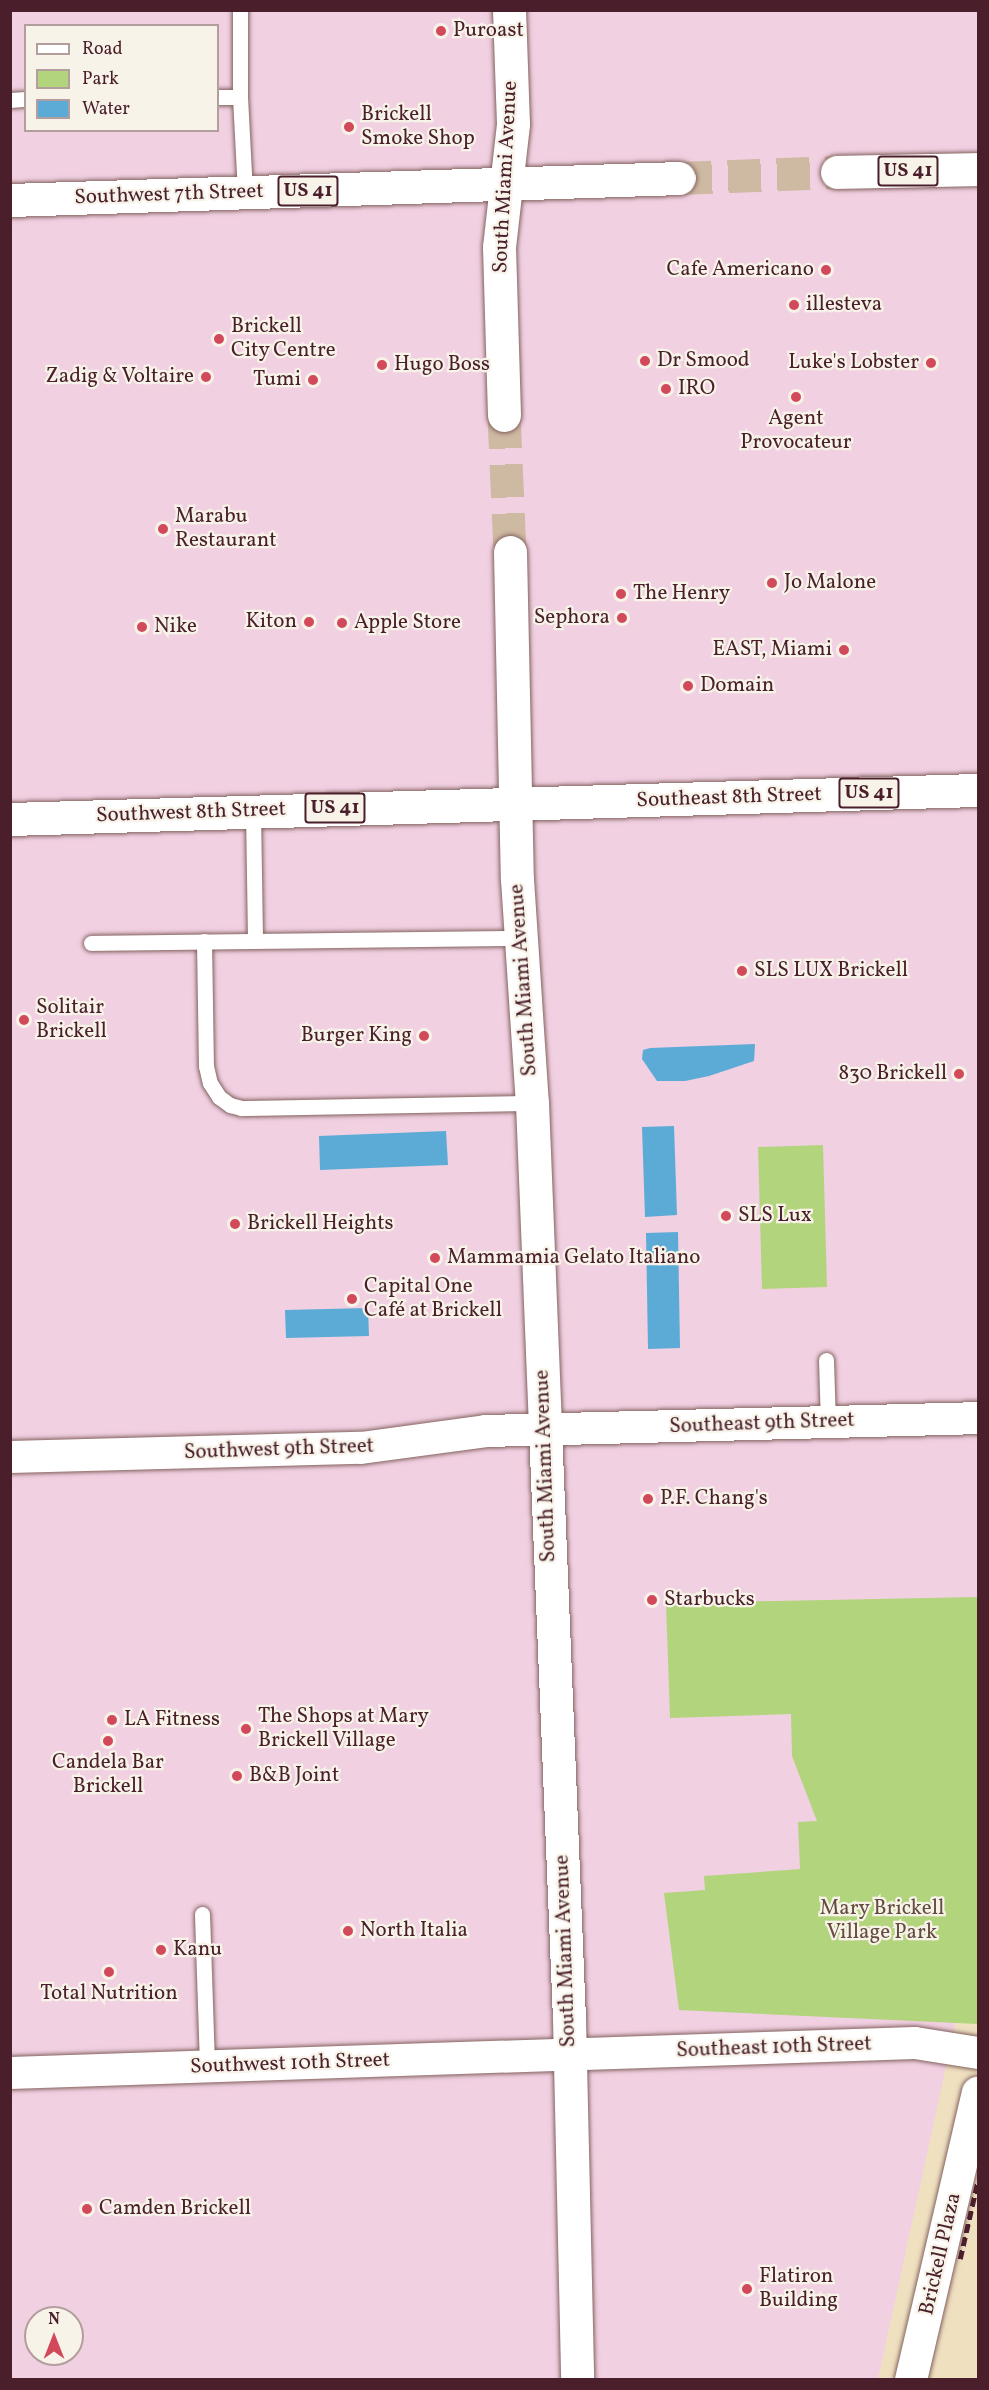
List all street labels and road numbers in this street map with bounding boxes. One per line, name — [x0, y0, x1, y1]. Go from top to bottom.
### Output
street label: South Miami Avenue — [488, 80, 524, 274]
road number: US 41 — [876, 154, 940, 188]
road number: US 41 — [276, 174, 340, 208]
street label: Southwest 7th Street — [74, 179, 264, 211]
road number: US 41 — [838, 776, 900, 810]
street label: Southeast 8th Street — [636, 782, 822, 814]
road number: US 41 — [304, 791, 366, 825]
street label: Southwest 8th Street — [96, 797, 286, 829]
street label: South Miami Avenue — [505, 883, 543, 1077]
street label: South Miami Avenue — [530, 1369, 562, 1563]
street label: Southeast 9th Street — [669, 1408, 855, 1440]
street label: Southwest 9th Street — [183, 1434, 375, 1466]
street label: South Miami Avenue — [550, 1854, 582, 2048]
street label: Southeast 10th Street — [676, 2032, 872, 2064]
street label: Southwest 10th Street — [190, 2048, 390, 2080]
street label: Brickell Plaza — [915, 2190, 967, 2318]

